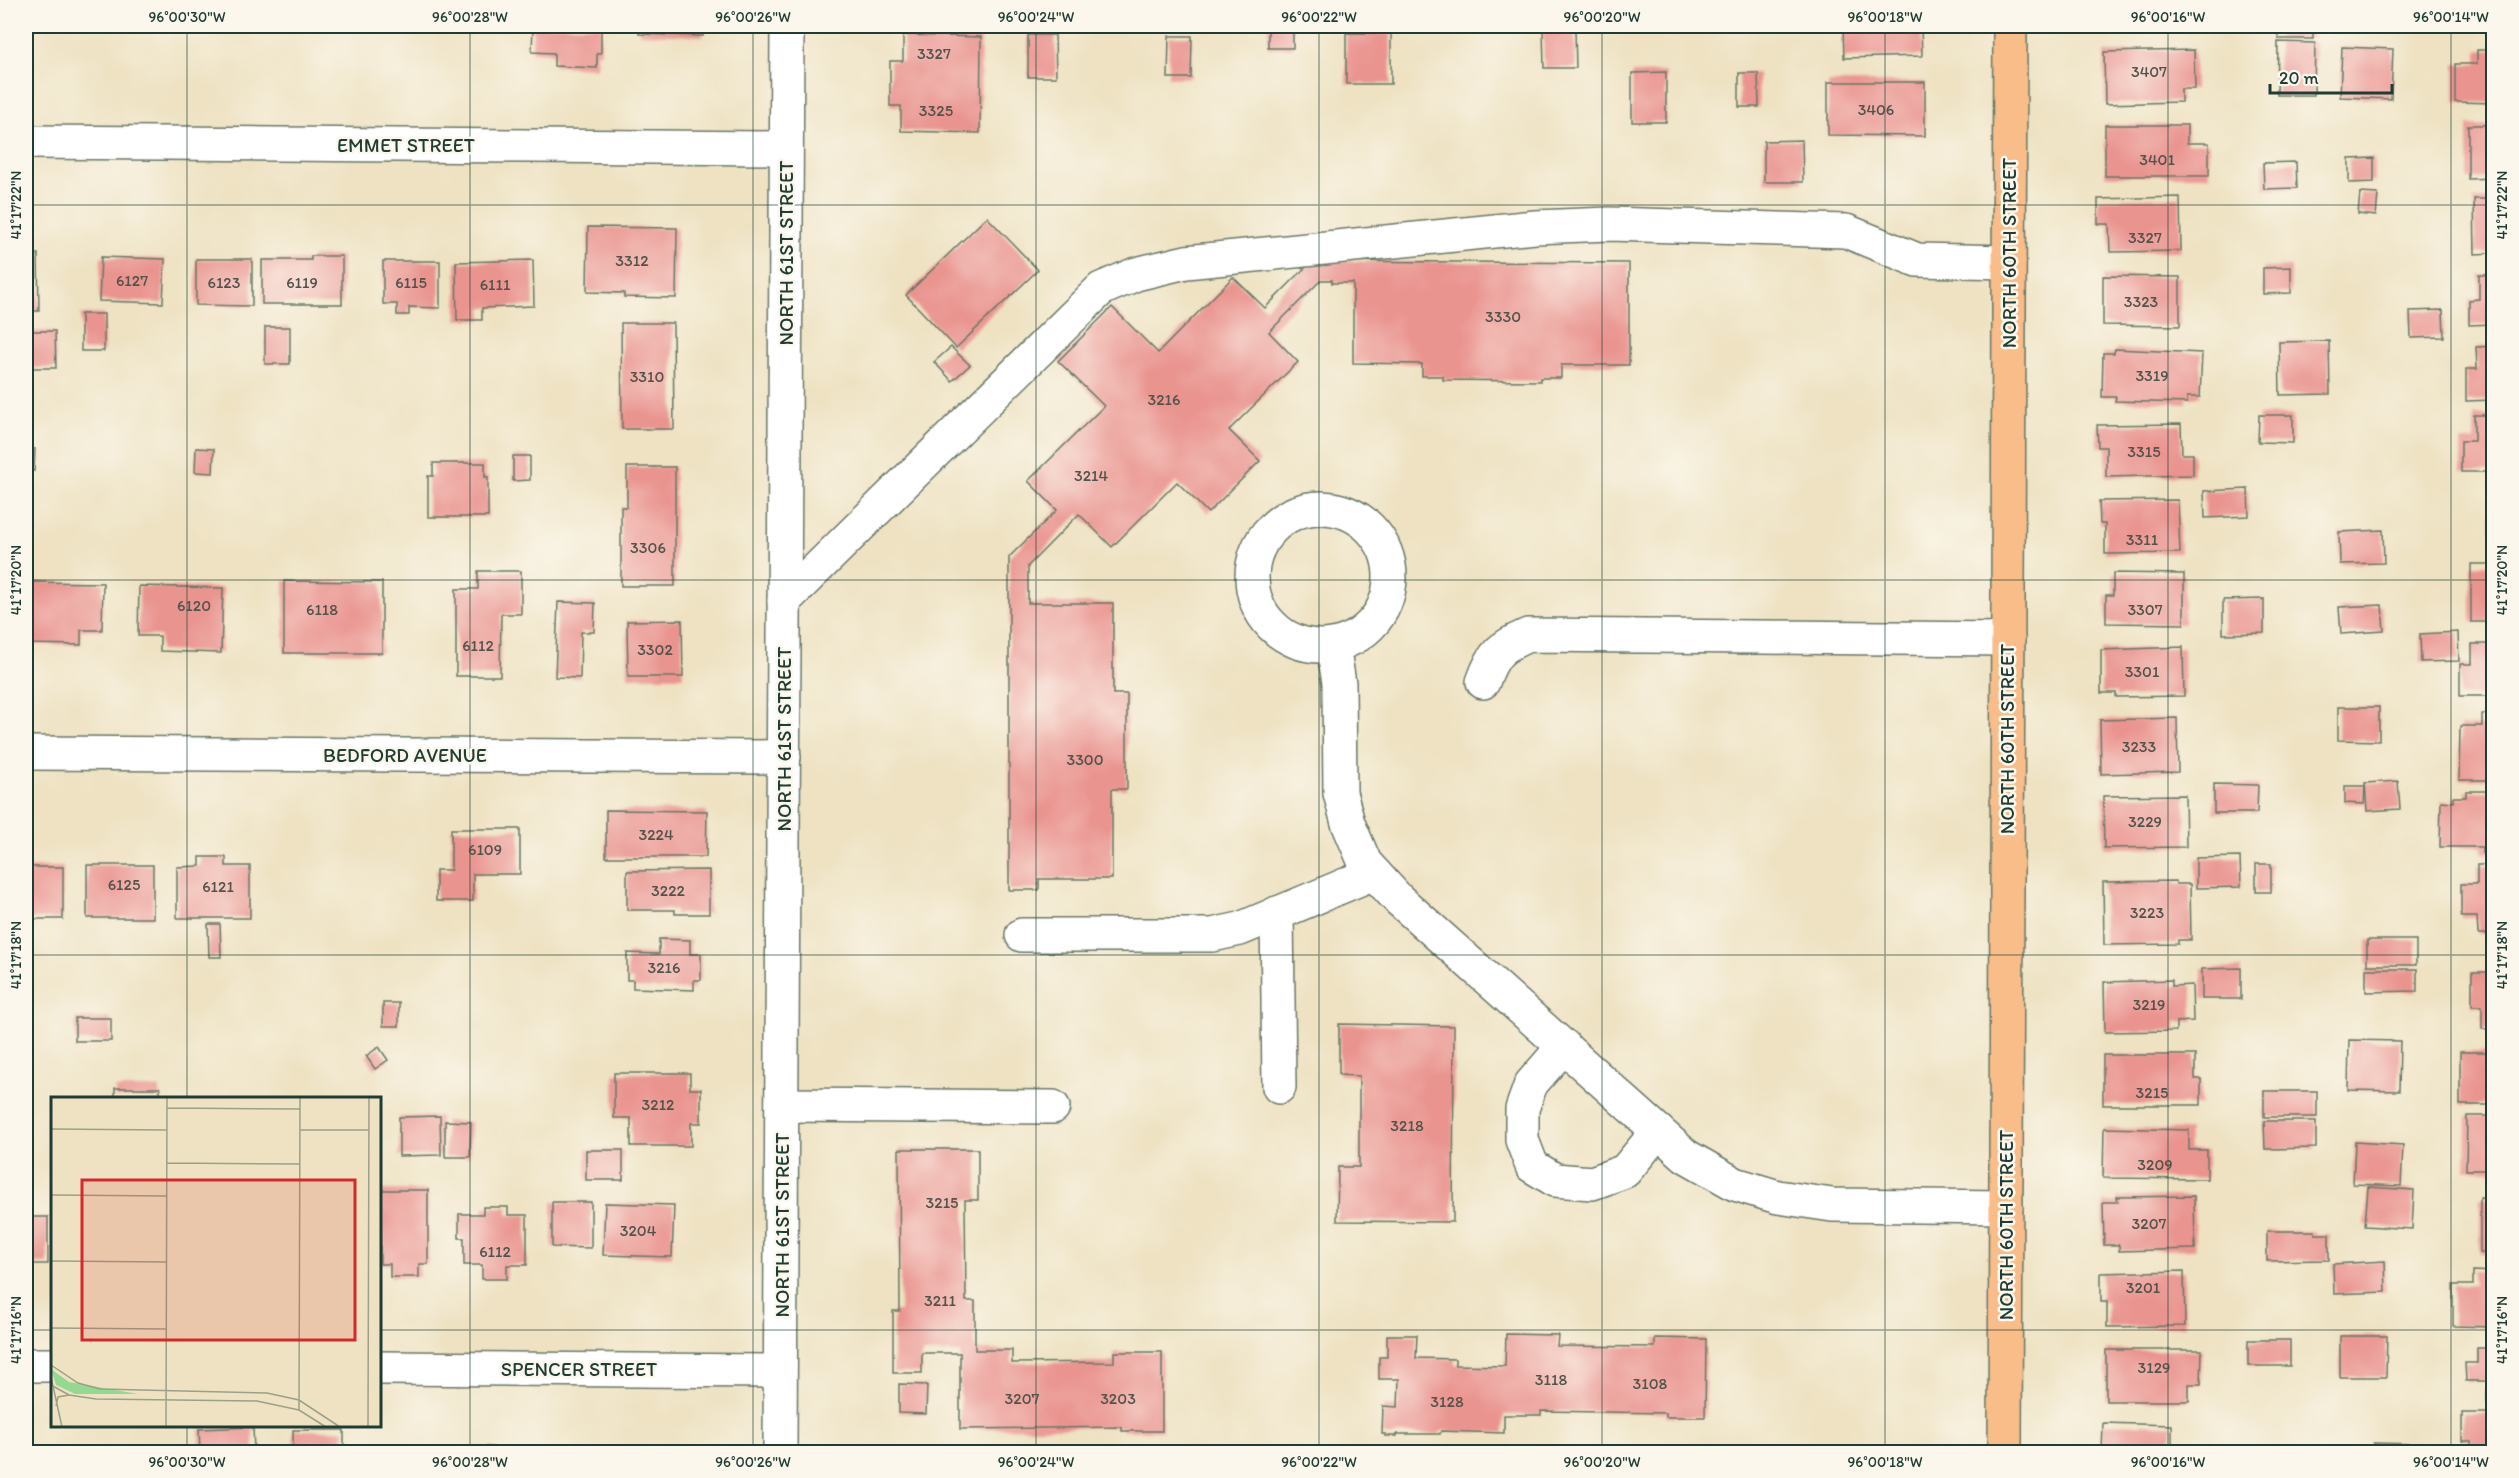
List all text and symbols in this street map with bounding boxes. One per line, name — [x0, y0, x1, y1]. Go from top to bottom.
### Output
text: 96°00'30"W — [148, 8, 226, 26]
text: 96°00'28"W — [432, 8, 508, 26]
text: 96°00'26"W — [715, 8, 791, 26]
text: 96°00'24"W — [998, 8, 1075, 26]
text: 96°00'22"W — [1281, 8, 1357, 26]
text: 96°00'20"W — [1564, 8, 1641, 26]
text: 96°00'18"W — [1848, 8, 1923, 26]
text: 96°00'16"W — [2131, 8, 2206, 26]
text: 96°00'14"W — [2413, 8, 2489, 26]
house number: 3327 — [917, 44, 951, 63]
scale bar — [2270, 57, 2392, 95]
house number: 3407 — [2131, 62, 2167, 81]
text: 20 m — [2279, 67, 2319, 89]
house number: 3406 — [1858, 100, 1894, 119]
house number: 3325 — [919, 101, 953, 120]
street label: EMMET STREET — [337, 133, 475, 157]
house number: 3401 — [2139, 150, 2175, 169]
street label: NORTH 60TH STREET — [1997, 158, 2021, 348]
street label: NORTH 61ST STREET — [774, 160, 798, 346]
text: 41°17'22"N — [7, 171, 25, 239]
text: 41°17'22"N — [2493, 171, 2511, 239]
house number: 3327 — [2128, 228, 2162, 247]
house number: 3312 — [615, 251, 649, 270]
house number: 6127 — [116, 271, 148, 290]
house number: 6123 — [207, 273, 241, 292]
house number: 6119 — [286, 273, 318, 292]
house number: 6115 — [395, 273, 427, 292]
house number: 6111 — [480, 275, 511, 294]
house number: 3323 — [2124, 292, 2159, 311]
house number: 3330 — [1485, 307, 1521, 326]
house number: 3319 — [2135, 366, 2169, 385]
house number: 3310 — [630, 367, 664, 386]
house number: 3216 — [1147, 390, 1181, 409]
house number: 3315 — [2127, 442, 2161, 461]
house number: 3214 — [1074, 466, 1108, 485]
house number: 3311 — [2126, 530, 2159, 549]
house number: 3306 — [630, 538, 666, 557]
text: 41°17'20"N — [7, 545, 25, 615]
text: 41°17'20"N — [2493, 545, 2511, 615]
house number: 6120 — [177, 596, 211, 615]
house number: 6118 — [306, 600, 338, 619]
house number: 3307 — [2127, 600, 2163, 619]
house number: 6112 — [462, 636, 494, 655]
house number: 3302 — [637, 640, 673, 659]
street label: NORTH 60TH STREET — [1995, 644, 2019, 834]
street label: NORTH 61ST STREET — [772, 646, 796, 832]
house number: 3301 — [2125, 662, 2160, 681]
house number: 3233 — [2122, 737, 2157, 756]
street label: BEDFORD AVENUE — [323, 743, 487, 767]
house number: 3300 — [1066, 750, 1104, 769]
house number: 3229 — [2128, 812, 2162, 831]
house number: 3224 — [638, 825, 674, 844]
house number: 6109 — [468, 840, 502, 859]
house number: 6125 — [108, 875, 140, 894]
house number: 6121 — [202, 877, 234, 896]
house number: 3222 — [651, 881, 686, 900]
house number: 3223 — [2130, 903, 2164, 922]
text: 41°17'18"N — [7, 921, 25, 989]
text: 41°17'18"N — [2493, 921, 2511, 989]
house number: 3216 — [647, 958, 681, 977]
house number: 3219 — [2133, 995, 2165, 1014]
house number: 3215 — [2136, 1083, 2168, 1102]
house number: 3212 — [642, 1095, 675, 1114]
inset map — [51, 1097, 381, 1427]
house number: 3218 — [1390, 1116, 1424, 1135]
street label: NORTH 60TH STREET — [1994, 1130, 2018, 1320]
street label: NORTH 61ST STREET — [770, 1132, 794, 1318]
house number: 3209 — [2137, 1155, 2173, 1174]
house number: 3215 — [926, 1193, 958, 1212]
house number: 3207 — [2132, 1214, 2167, 1233]
house number: 3204 — [620, 1221, 657, 1240]
house number: 6112 — [479, 1242, 511, 1261]
house number: 3201 — [2126, 1278, 2161, 1297]
house number: 3211 — [924, 1291, 957, 1310]
text: 41°17'16"N — [7, 1296, 25, 1364]
text: 41°17'16"N — [2493, 1296, 2511, 1364]
street label: SPENCER STREET — [501, 1357, 657, 1381]
house number: 3129 — [2138, 1358, 2170, 1377]
house number: 3118 — [1535, 1370, 1567, 1389]
house number: 3108 — [1633, 1374, 1668, 1393]
house number: 3207 — [1005, 1389, 1040, 1408]
house number: 3203 — [1100, 1389, 1136, 1408]
house number: 3128 — [1430, 1392, 1464, 1411]
text: 96°00'30"W — [148, 1453, 226, 1471]
text: 96°00'28"W — [432, 1453, 508, 1471]
text: 96°00'26"W — [715, 1453, 791, 1471]
text: 96°00'24"W — [998, 1453, 1075, 1471]
text: 96°00'22"W — [1281, 1453, 1357, 1471]
text: 96°00'20"W — [1564, 1453, 1641, 1471]
text: 96°00'18"W — [1848, 1453, 1923, 1471]
text: 96°00'16"W — [2131, 1453, 2206, 1471]
text: 96°00'14"W — [2413, 1453, 2489, 1471]

